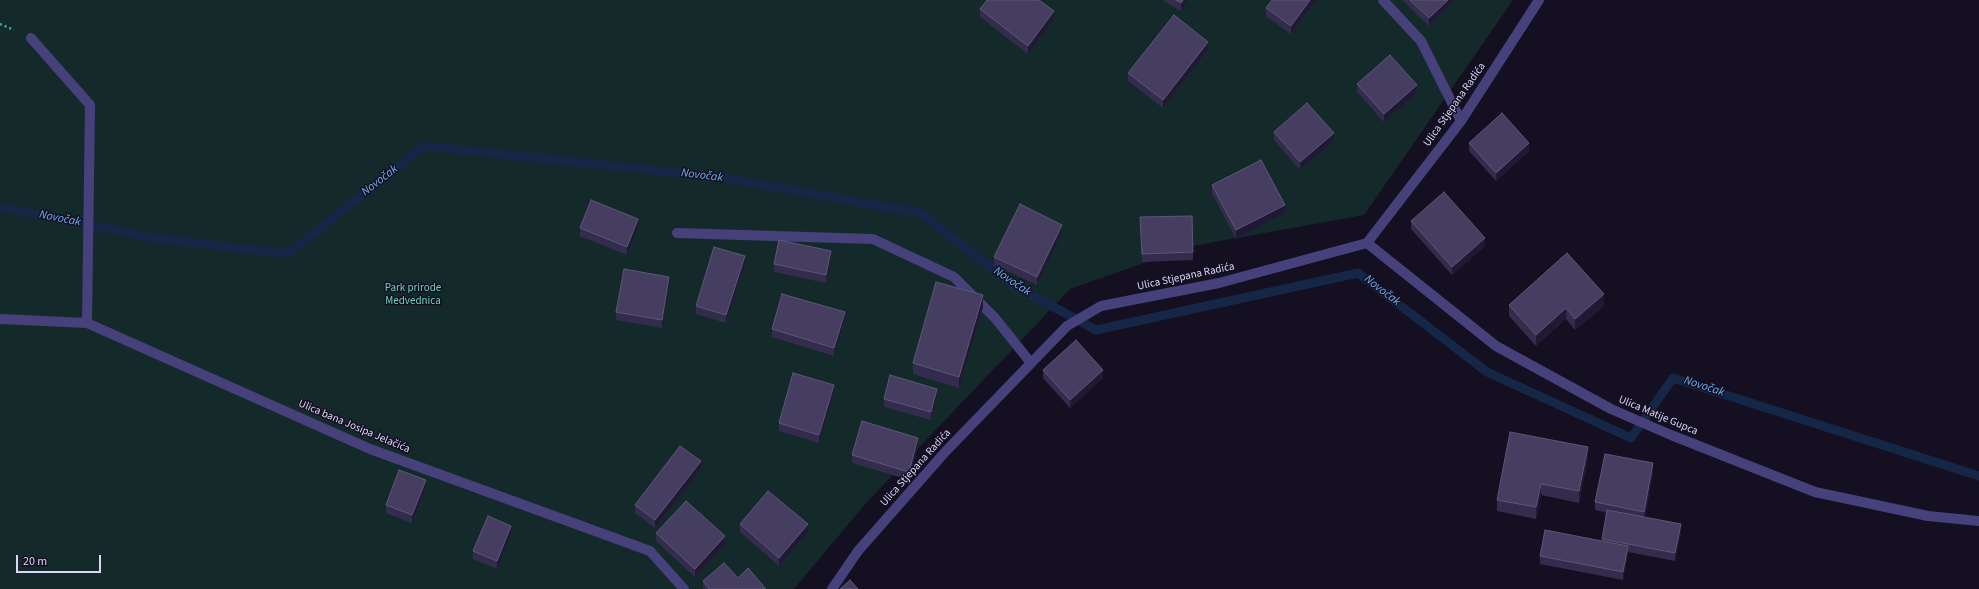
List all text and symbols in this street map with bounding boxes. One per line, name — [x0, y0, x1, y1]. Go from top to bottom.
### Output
street label: Ulica Stjepana Radića — [1421, 61, 1489, 149]
water label: Novočak — [359, 162, 401, 200]
water label: Novočak — [680, 166, 724, 186]
water label: Novočak — [38, 208, 82, 230]
street label: Ulica Stjepana Radića — [1136, 260, 1236, 294]
water label: Novočak — [990, 264, 1034, 300]
water label: Novočak — [1361, 272, 1403, 310]
park label: Park prirode Medvednica — [385, 282, 441, 308]
water label: Novočak — [1682, 374, 1726, 400]
street label: Ulica Matije Gupca — [1616, 393, 1700, 439]
street label: Ulica bana Josipa Jelačića — [296, 397, 412, 457]
street label: Ulica Stjepana Radića — [878, 427, 954, 509]
scale bar — [18, 547, 103, 573]
text: 20 m — [23, 553, 47, 570]

